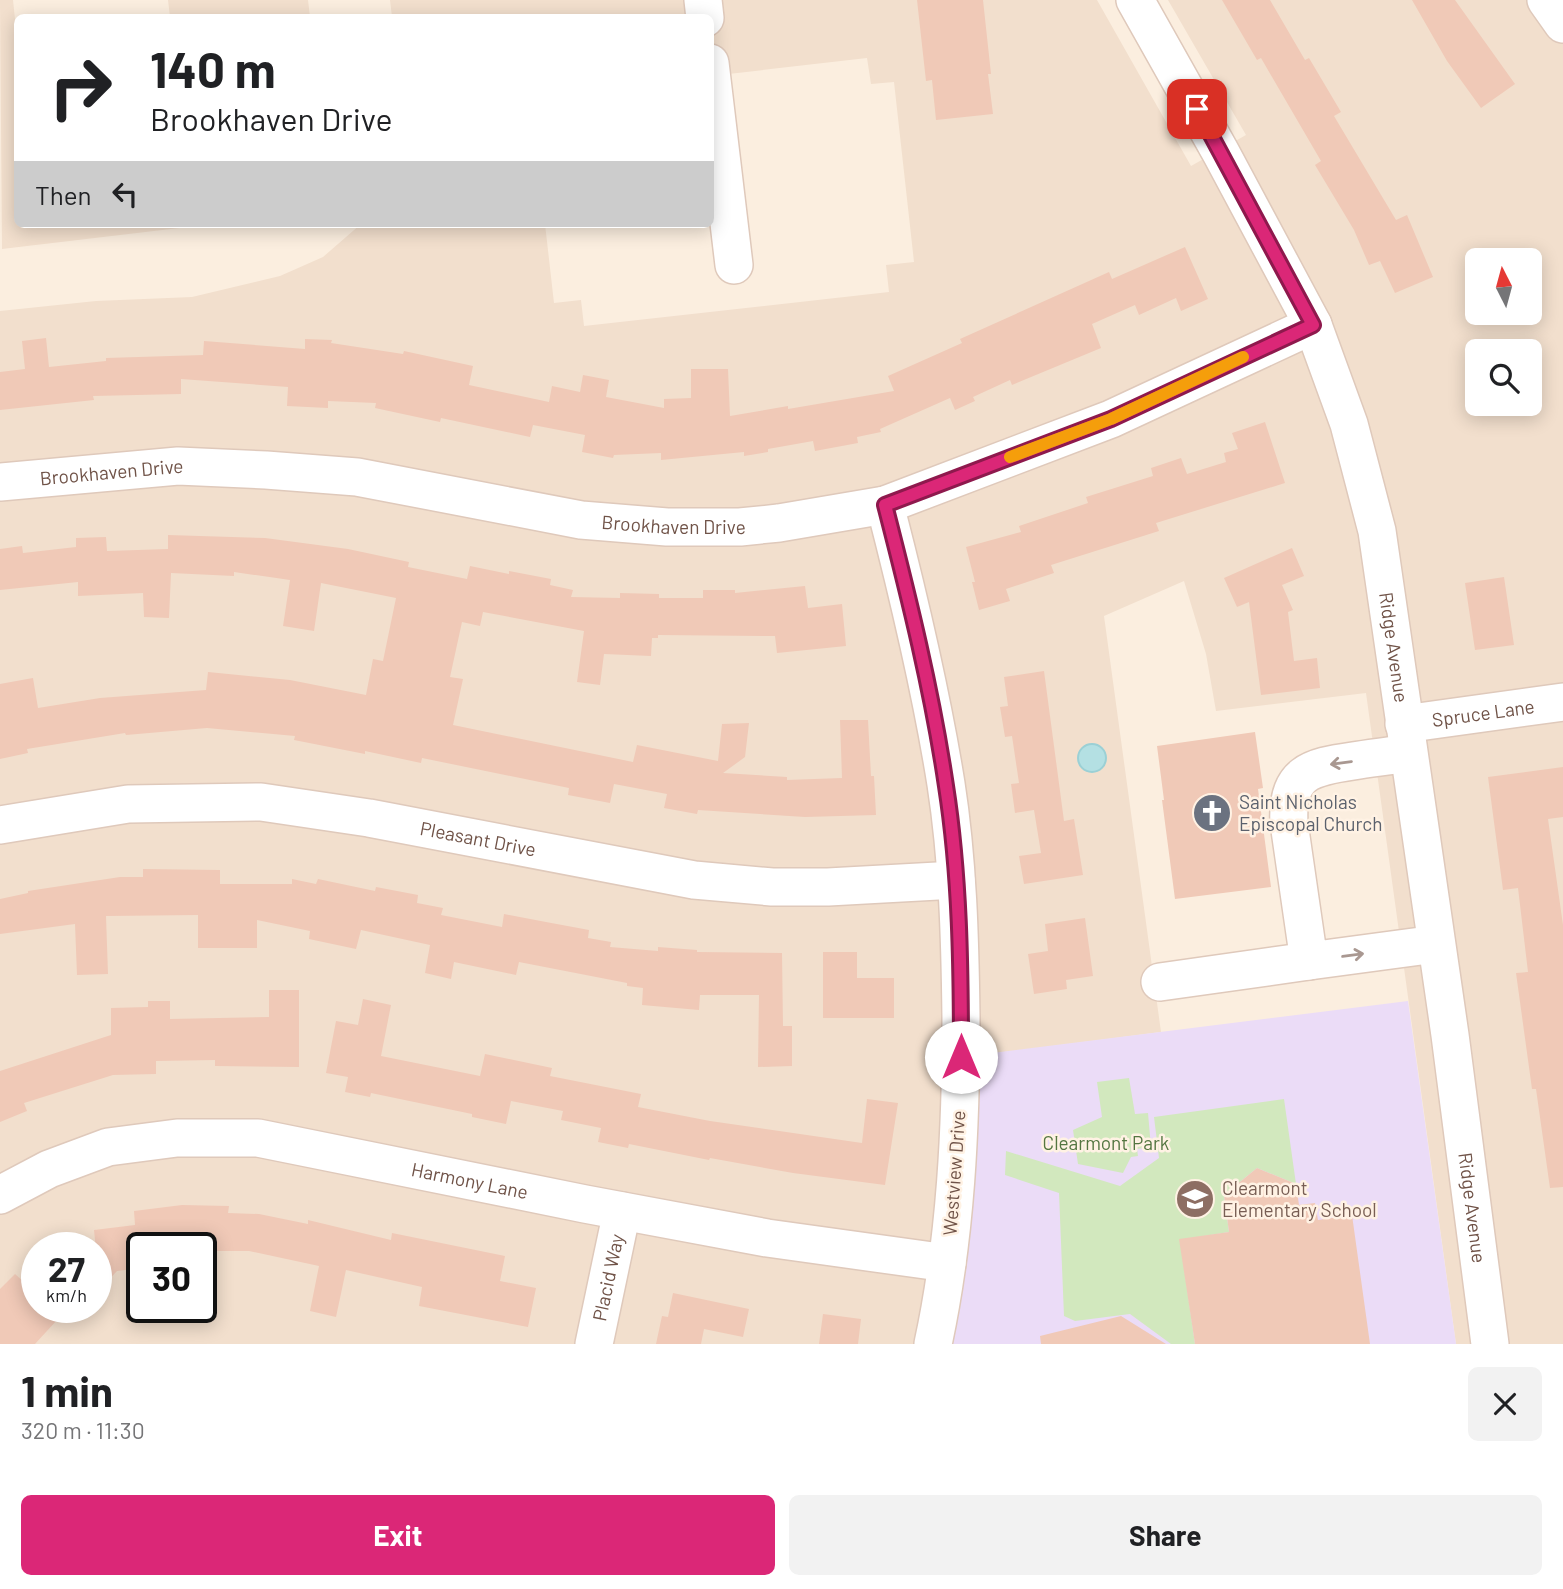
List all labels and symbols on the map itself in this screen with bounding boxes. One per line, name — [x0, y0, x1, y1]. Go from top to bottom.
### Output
pin — [1167, 79, 1227, 139]
north arrow — [1465, 248, 1542, 326]
street label: Brookhaven Drive — [39, 454, 184, 489]
street label: Brookhaven Drive — [601, 510, 747, 538]
street label: Ridge Avenue — [1375, 590, 1414, 704]
street label: Spruce Lane — [1430, 694, 1536, 731]
one-way arrow — [1330, 757, 1353, 770]
place label: Saint Nicholas Episcopal Church — [1239, 790, 1382, 835]
church icon: Saint Nicholas Episcopal Church — [1191, 792, 1233, 834]
street label: Pleasant Drive — [418, 816, 538, 861]
one-way arrow — [1341, 949, 1364, 962]
position arrow — [924, 1020, 998, 1094]
street label: Westview Drive — [938, 1110, 969, 1236]
park label: Clearmont Park — [1043, 1131, 1169, 1154]
street label: Ridge Avenue — [1454, 1151, 1491, 1264]
street label: Harmony Lane — [409, 1157, 530, 1203]
place label: Clearmont Elementary School — [1222, 1176, 1377, 1221]
school or university icon: Clearmont Elementary School — [1174, 1178, 1216, 1220]
street label: Placid Way — [587, 1231, 628, 1323]
speed limit sign: 30 — [126, 1232, 217, 1323]

